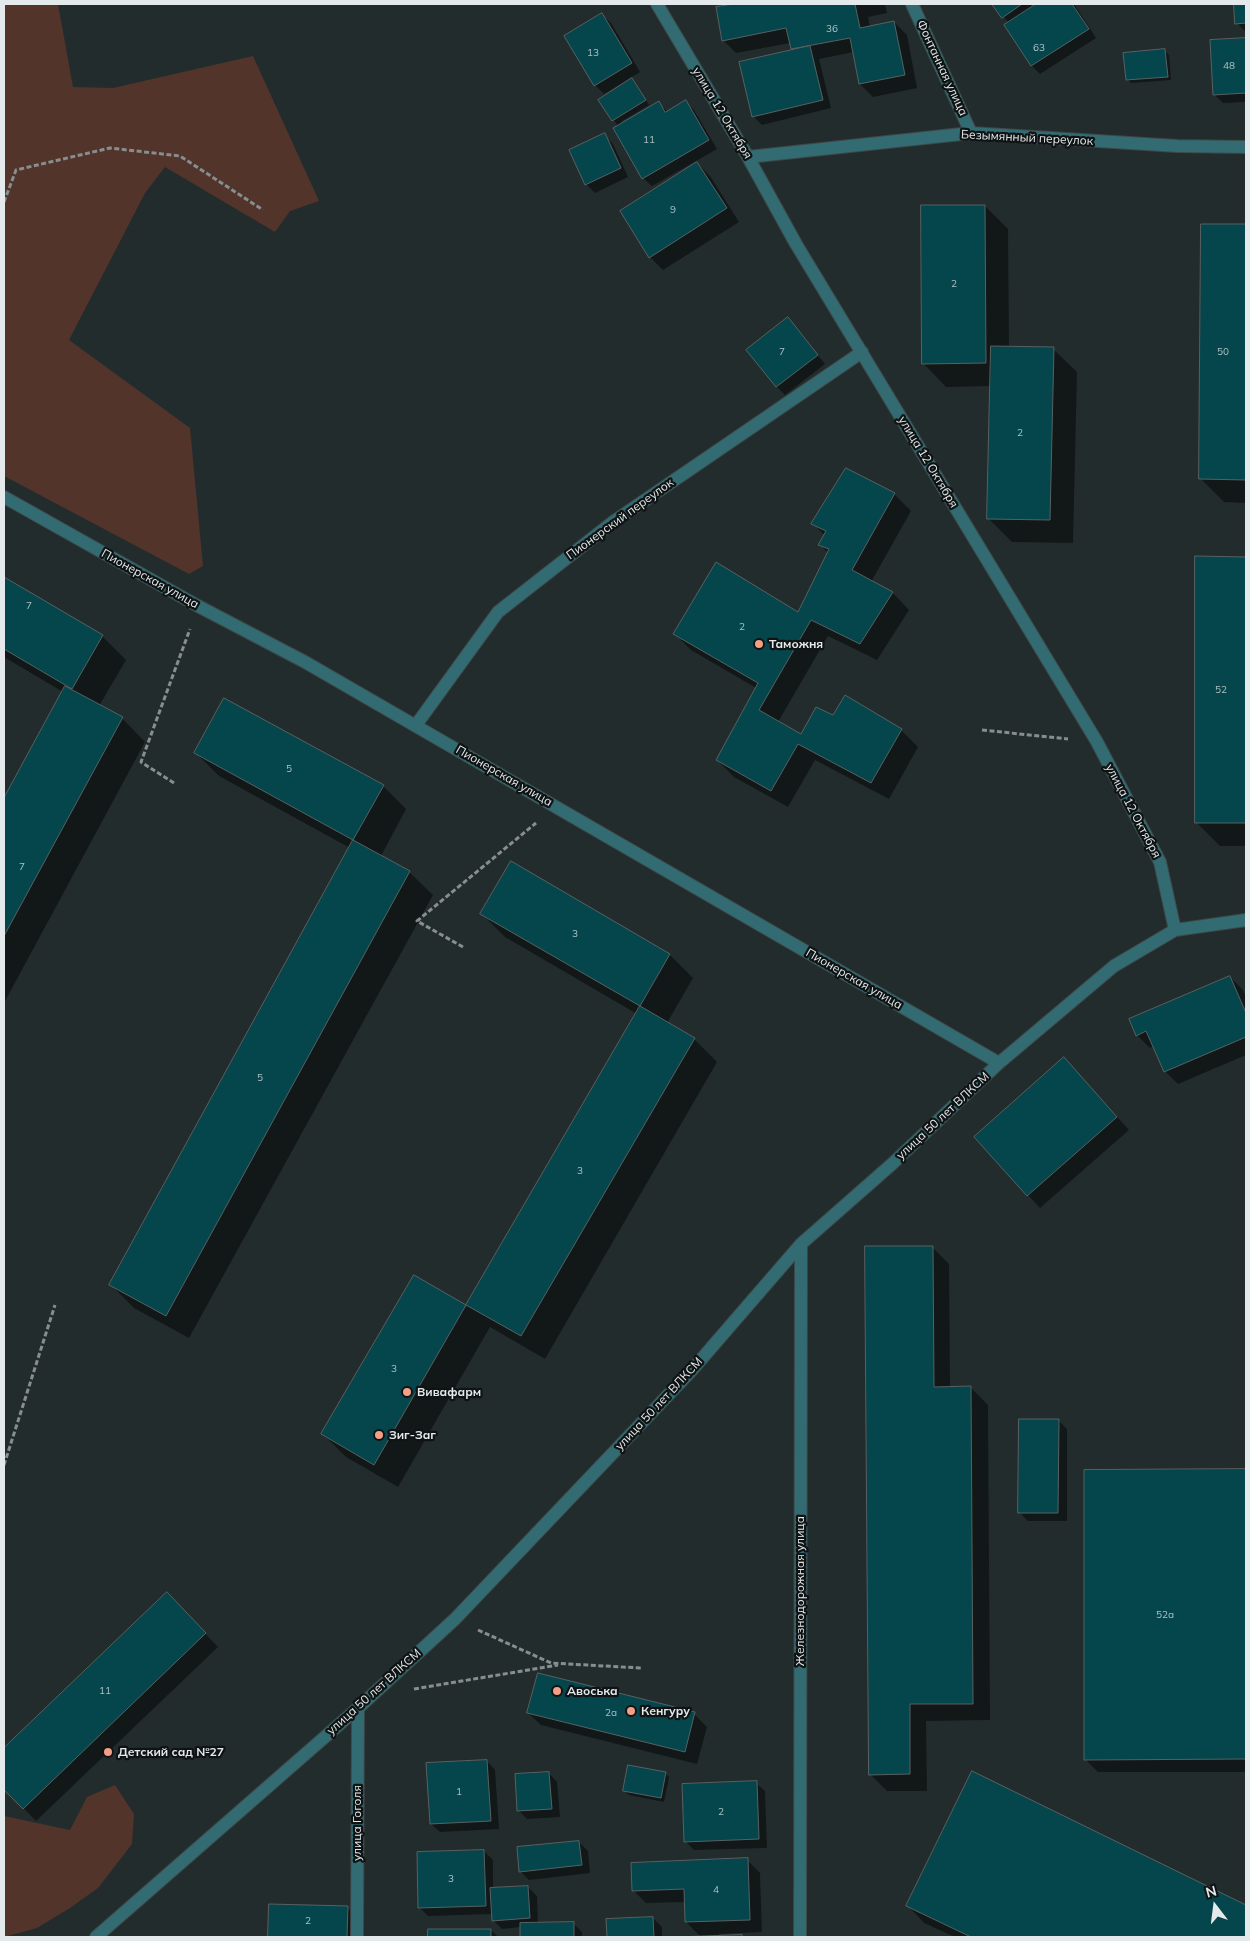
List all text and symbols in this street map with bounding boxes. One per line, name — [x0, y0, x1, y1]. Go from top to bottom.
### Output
street label: Фонтанная улица — [914, 18, 970, 118]
house number: 36 — [826, 23, 838, 35]
house number: 63 — [1033, 42, 1045, 54]
house number: 13 — [587, 47, 599, 59]
house number: 48 — [1223, 60, 1235, 72]
street label: улица 12 Октября — [689, 65, 755, 161]
street label: Безымянный переулок — [961, 127, 1093, 149]
house number: 11 — [643, 134, 655, 146]
house number: 9 — [670, 204, 676, 216]
house number: 2 — [951, 278, 957, 290]
house number: 7 — [779, 346, 785, 358]
house number: 50 — [1217, 346, 1229, 358]
street label: улица 12 Октября — [895, 414, 961, 510]
house number: 2 — [1017, 427, 1023, 439]
street label: Пионерский переулок — [564, 475, 676, 563]
street label: Пионерская улица — [99, 546, 201, 612]
house number: 7 — [26, 600, 32, 612]
house number: 2 — [739, 621, 745, 633]
place label: Таможня — [769, 637, 823, 651]
marker: Таможня — [753, 638, 765, 650]
house number: 52 — [1215, 684, 1227, 696]
street label: Пионерская улица — [453, 743, 555, 809]
street label: улица 12 Октября — [1102, 762, 1164, 860]
house number: 5 — [286, 763, 292, 775]
house number: 7 — [19, 861, 25, 873]
house number: 3 — [572, 928, 578, 940]
street label: Пионерская улица — [803, 946, 905, 1012]
street label: улица 50 лет ВЛКСМ — [894, 1069, 992, 1163]
house number: 5 — [257, 1072, 263, 1084]
house number: 3 — [577, 1165, 583, 1177]
street label: улица 50 лет ВЛКСМ — [612, 1355, 706, 1453]
house number: 3 — [391, 1363, 397, 1375]
place label: Вивафарм — [417, 1385, 481, 1399]
marker: Вивафарм — [401, 1386, 413, 1398]
place label: Зиг-Заг — [389, 1428, 436, 1442]
marker: Зиг-Заг — [373, 1429, 385, 1441]
street label: Железнодорожная улица — [793, 1516, 807, 1666]
house number: 52а — [1156, 1609, 1174, 1621]
street label: улица 50 лет ВЛКСМ — [324, 1646, 424, 1738]
place label: Авоська — [567, 1684, 618, 1698]
house number: 11 — [99, 1685, 111, 1697]
marker: Авоська — [551, 1685, 563, 1697]
place label: Кенгуру — [641, 1704, 690, 1718]
marker: Кенгуру — [625, 1705, 637, 1717]
house number: 2а — [605, 1707, 617, 1719]
place label: Детский сад №27 — [118, 1745, 224, 1759]
marker: Детский сад №27 — [102, 1746, 114, 1758]
street label: улица Гоголя — [350, 1785, 364, 1861]
house number: 1 — [456, 1786, 462, 1798]
house number: 2 — [718, 1806, 724, 1818]
house number: 3 — [448, 1873, 454, 1885]
north arrow — [1190, 1881, 1240, 1931]
text: N — [1204, 1881, 1219, 1902]
house number: 4 — [713, 1884, 719, 1896]
house number: 2 — [305, 1915, 311, 1927]

